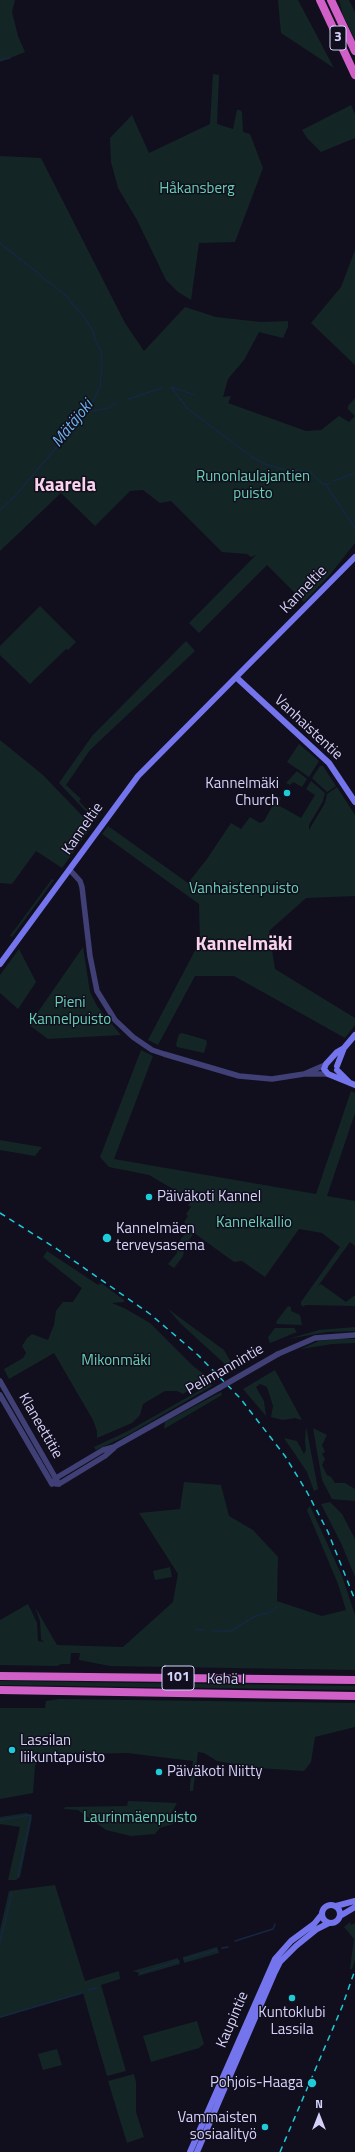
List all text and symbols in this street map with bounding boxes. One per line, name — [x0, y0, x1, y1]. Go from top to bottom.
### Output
road number: 3 — [330, 26, 346, 50]
park label: Håkansberg — [159, 180, 235, 198]
water label: Mätäjoki — [48, 397, 98, 451]
park label: Runonlaulajantien puisto — [196, 468, 310, 503]
district label: Kaarela — [34, 475, 96, 497]
street label: Kanneltie — [277, 562, 331, 618]
street label: Vanhaistentie — [270, 692, 346, 764]
place label: Kannelmäki Church — [205, 775, 279, 810]
marker: Kannelmäki Church — [282, 788, 292, 798]
street label: Kanneltie — [59, 800, 107, 858]
park label: Vanhaistenpuisto — [189, 880, 299, 898]
district label: Kannelmäki — [195, 934, 293, 956]
park label: Pieni Kannelpuisto — [29, 994, 111, 1029]
place label: Päiväkoti Kannel — [157, 1188, 261, 1206]
marker: Päiväkoti Kannel — [144, 1192, 154, 1202]
park label: Kannelkallio — [216, 1214, 292, 1232]
place label: Kannelmäen terveysasema — [116, 1220, 205, 1255]
marker: Kannelmäen terveysasema — [101, 1232, 113, 1244]
street label: Pelimannintie — [183, 1341, 267, 1399]
park label: Mikonmäki — [81, 1352, 151, 1370]
street label: Klaneettitie — [14, 1390, 66, 1462]
road number: 101 — [162, 1666, 194, 1690]
street label: Kehä I — [207, 1671, 245, 1689]
place label: Lassilan liikuntapuisto — [20, 1732, 105, 1767]
marker: Lassilan liikuntapuisto — [7, 1745, 17, 1755]
place label: Päiväkoti Niitty — [167, 1763, 262, 1781]
marker: Päiväkoti Niitty — [154, 1767, 164, 1777]
park label: Laurinmäenpuisto — [83, 1809, 197, 1827]
street label: Kaupintie — [213, 1989, 253, 2051]
marker: Kuntoklubi Lassila — [287, 1993, 297, 2003]
place label: Kuntoklubi Lassila — [258, 2004, 326, 2039]
place label: Pohjois-Haaga — [210, 2074, 303, 2092]
marker: Pohjois-Haaga — [306, 2077, 318, 2089]
north arrow — [299, 2096, 339, 2136]
text: N — [315, 2096, 323, 2112]
place label: Vammaisten sosiaalityö — [177, 2109, 257, 2144]
marker: Vammaisten sosiaalityö — [260, 2122, 270, 2132]

